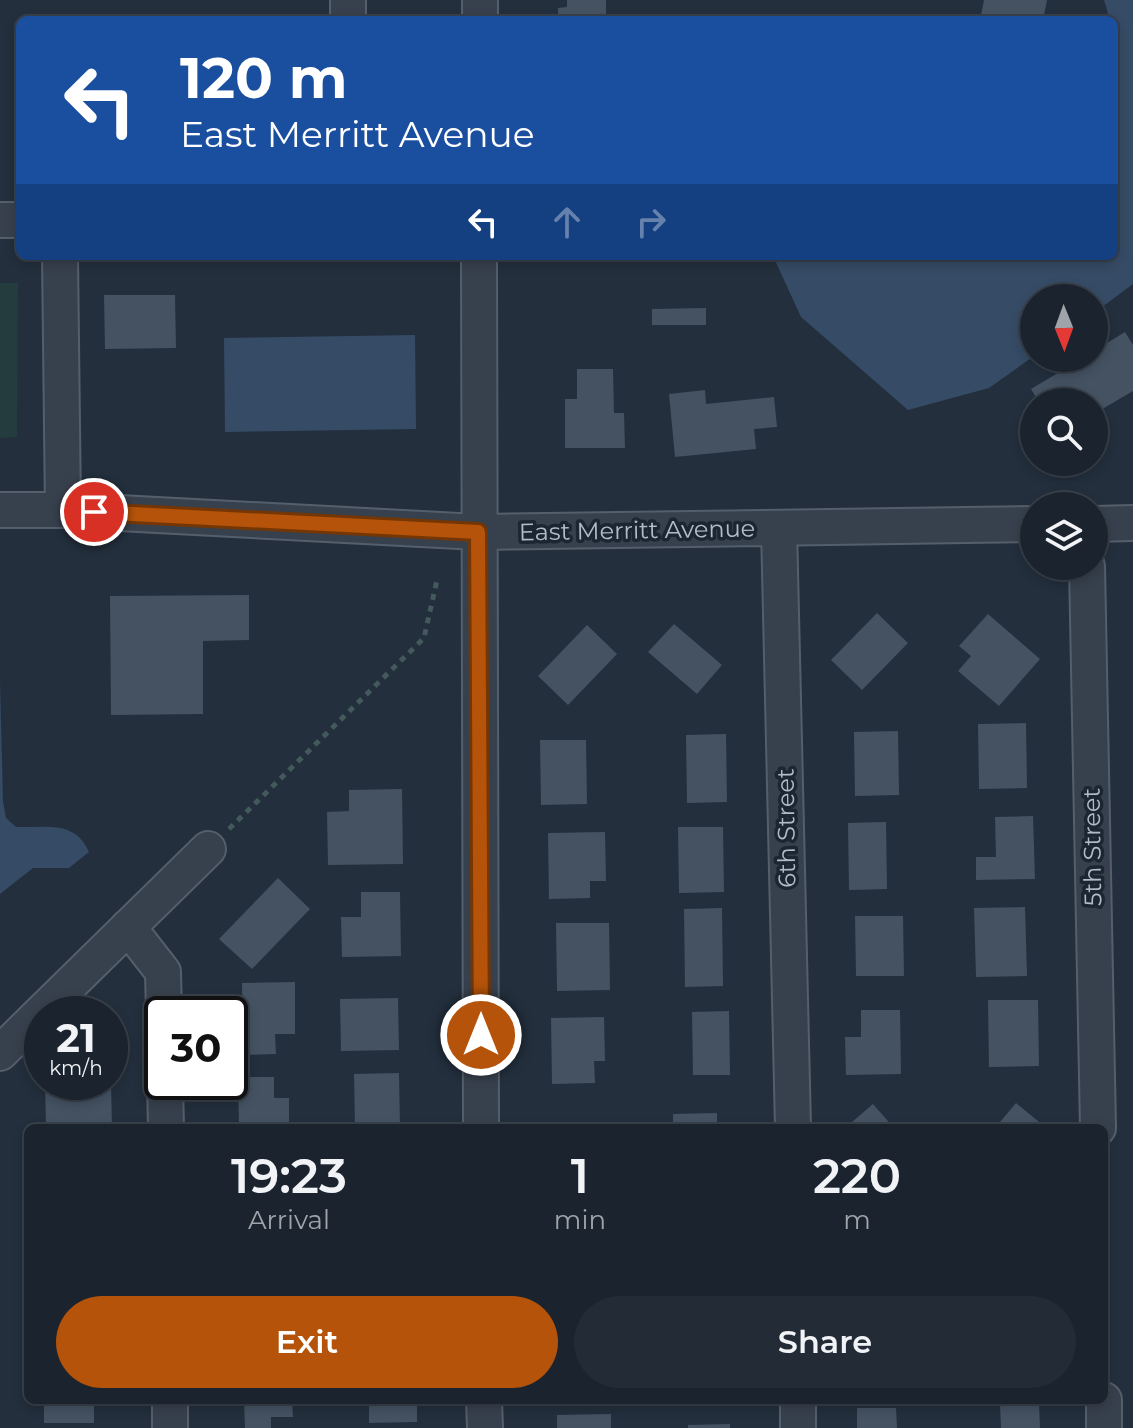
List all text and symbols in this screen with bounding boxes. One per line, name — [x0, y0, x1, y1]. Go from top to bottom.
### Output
text: 120 m — [180, 44, 348, 112]
icon: left — [48, 48, 152, 152]
text: East Merritt Avenue — [180, 112, 535, 156]
icon: left — [461, 200, 505, 244]
icon: ahead — [545, 200, 589, 244]
icon: right — [629, 200, 673, 244]
north arrow — [1020, 284, 1108, 372]
map controls — [1020, 284, 1108, 580]
button: search — [1020, 388, 1108, 476]
pin — [60, 478, 128, 546]
icon: arrive — [72, 490, 116, 534]
button: layers — [1020, 492, 1108, 580]
street label: East Merritt Avenue — [519, 513, 755, 547]
street label: 6th Street — [770, 768, 802, 888]
street label: 5th Street — [1076, 787, 1108, 906]
position arrow — [439, 993, 523, 1077]
speed limit sign: 30 — [144, 996, 248, 1100]
text: 21 — [56, 1013, 96, 1062]
text: km/h — [49, 1056, 103, 1080]
text: 19:23 — [231, 1147, 347, 1205]
text: 1 — [571, 1147, 589, 1205]
text: 220 — [813, 1147, 901, 1205]
text: Arrival — [248, 1204, 330, 1236]
text: min — [554, 1204, 606, 1236]
text: m — [843, 1204, 871, 1236]
button: Exit — [56, 1296, 558, 1388]
button: Share — [574, 1296, 1076, 1388]

